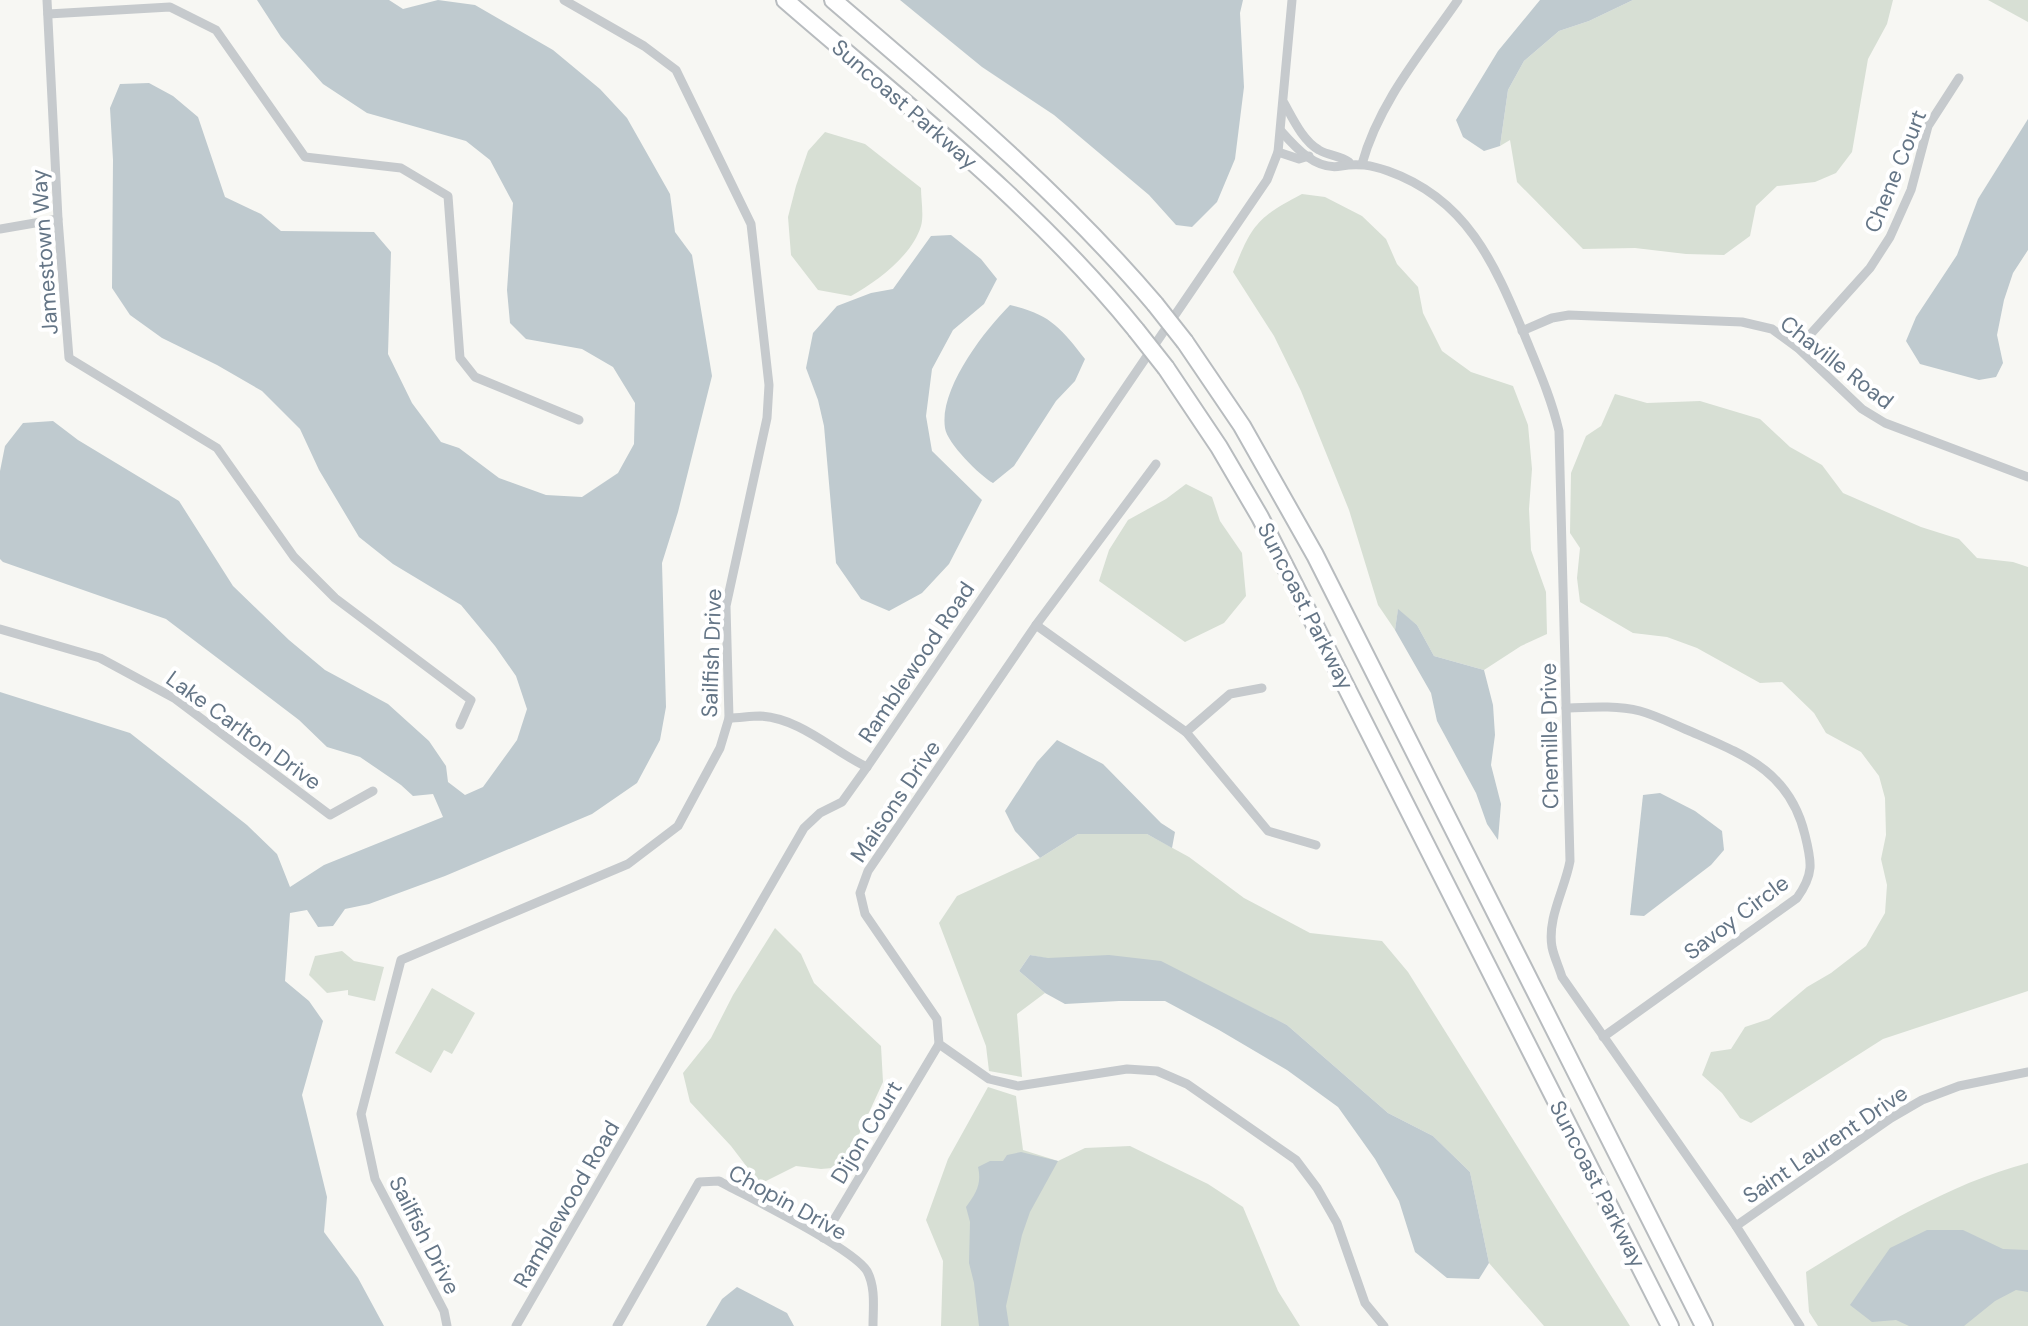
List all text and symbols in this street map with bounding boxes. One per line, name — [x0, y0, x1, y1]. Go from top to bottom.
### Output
street label: Suncoast Parkway — [826, 33, 984, 176]
street label: Chene Court — [1858, 105, 1933, 237]
street label: Jamestown Way — [24, 168, 65, 336]
street label: Chaville Road — [1774, 309, 1899, 416]
street label: Suncoast Parkway — [1251, 518, 1360, 695]
street label: Ramblewood Road — [852, 576, 981, 748]
street label: Sailfish Drive — [695, 588, 728, 718]
street label: Chemille Drive — [1534, 663, 1565, 809]
street label: Lake Carlton Drive — [160, 664, 327, 796]
street label: Maisons Drive — [844, 735, 947, 868]
street label: Savoy Circle — [1678, 868, 1795, 966]
street label: Dijon Court — [824, 1075, 909, 1189]
street label: Saint Laurent Drive — [1737, 1079, 1913, 1210]
street label: Suncoast Parkway — [1543, 1096, 1652, 1273]
street label: Ramblewood Road — [507, 1115, 626, 1293]
street label: Chopin Drive — [723, 1158, 852, 1247]
street label: Sailfish Drive — [382, 1171, 467, 1299]

